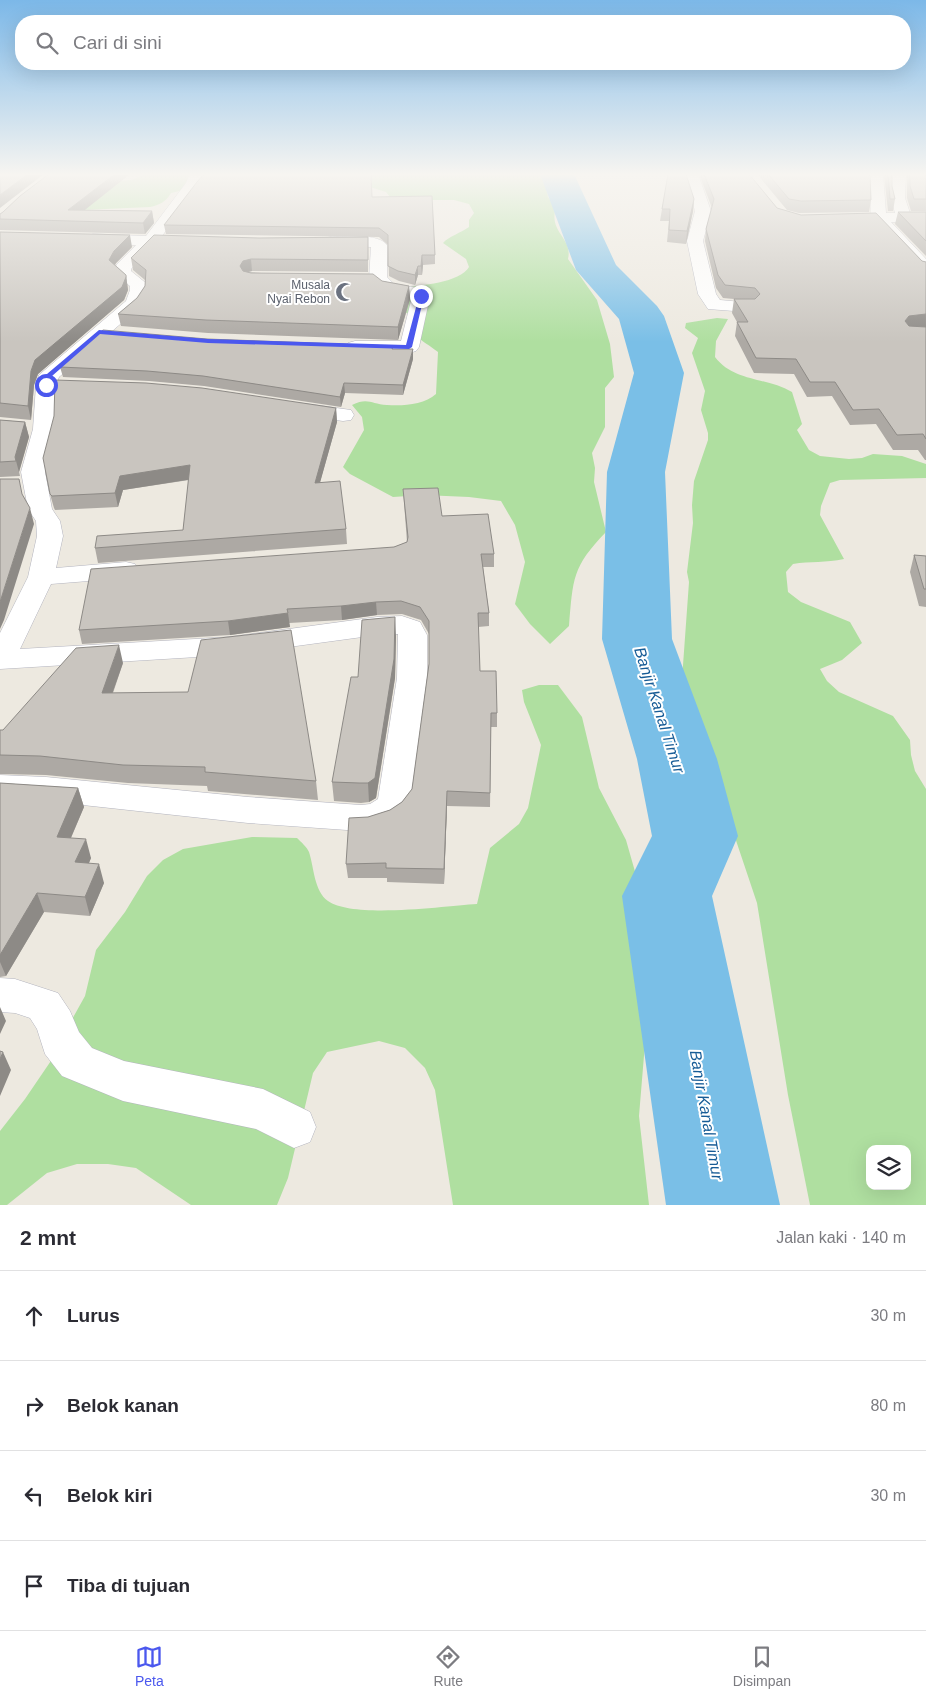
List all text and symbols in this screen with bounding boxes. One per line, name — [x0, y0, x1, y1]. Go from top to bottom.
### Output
search box — [15, 15, 911, 70]
icon: search — [33, 29, 61, 57]
text: Cari di sini — [73, 32, 162, 53]
place label: Musala Nyai Rebon — [267, 278, 330, 306]
mosque icon: Musala Nyai Rebon — [334, 281, 356, 303]
route end — [410, 285, 433, 308]
route start — [35, 374, 58, 397]
water label: Banjir Kanal Timur — [631, 645, 688, 776]
water label: Banjir Kanal Timur — [687, 1049, 726, 1182]
map controls — [866, 1145, 911, 1190]
button: layers — [866, 1145, 911, 1190]
text: 2 mnt — [20, 1226, 76, 1249]
text: Jalan kaki · 140 m — [776, 1229, 906, 1246]
icon: ahead — [20, 1302, 48, 1330]
text: Lurus — [67, 1305, 120, 1326]
text: 30 m — [870, 1307, 906, 1324]
icon: right — [20, 1392, 48, 1420]
text: Belok kanan — [67, 1395, 179, 1416]
text: 80 m — [870, 1397, 906, 1414]
icon: left — [20, 1482, 48, 1510]
text: Belok kiri — [67, 1485, 153, 1506]
text: 30 m — [870, 1487, 906, 1504]
icon: arrive — [20, 1572, 48, 1600]
text: Tiba di tujuan — [67, 1575, 190, 1596]
tab: Peta — [135, 1643, 164, 1689]
tab: Rute — [433, 1643, 463, 1689]
tab: Disimpan — [733, 1643, 791, 1689]

